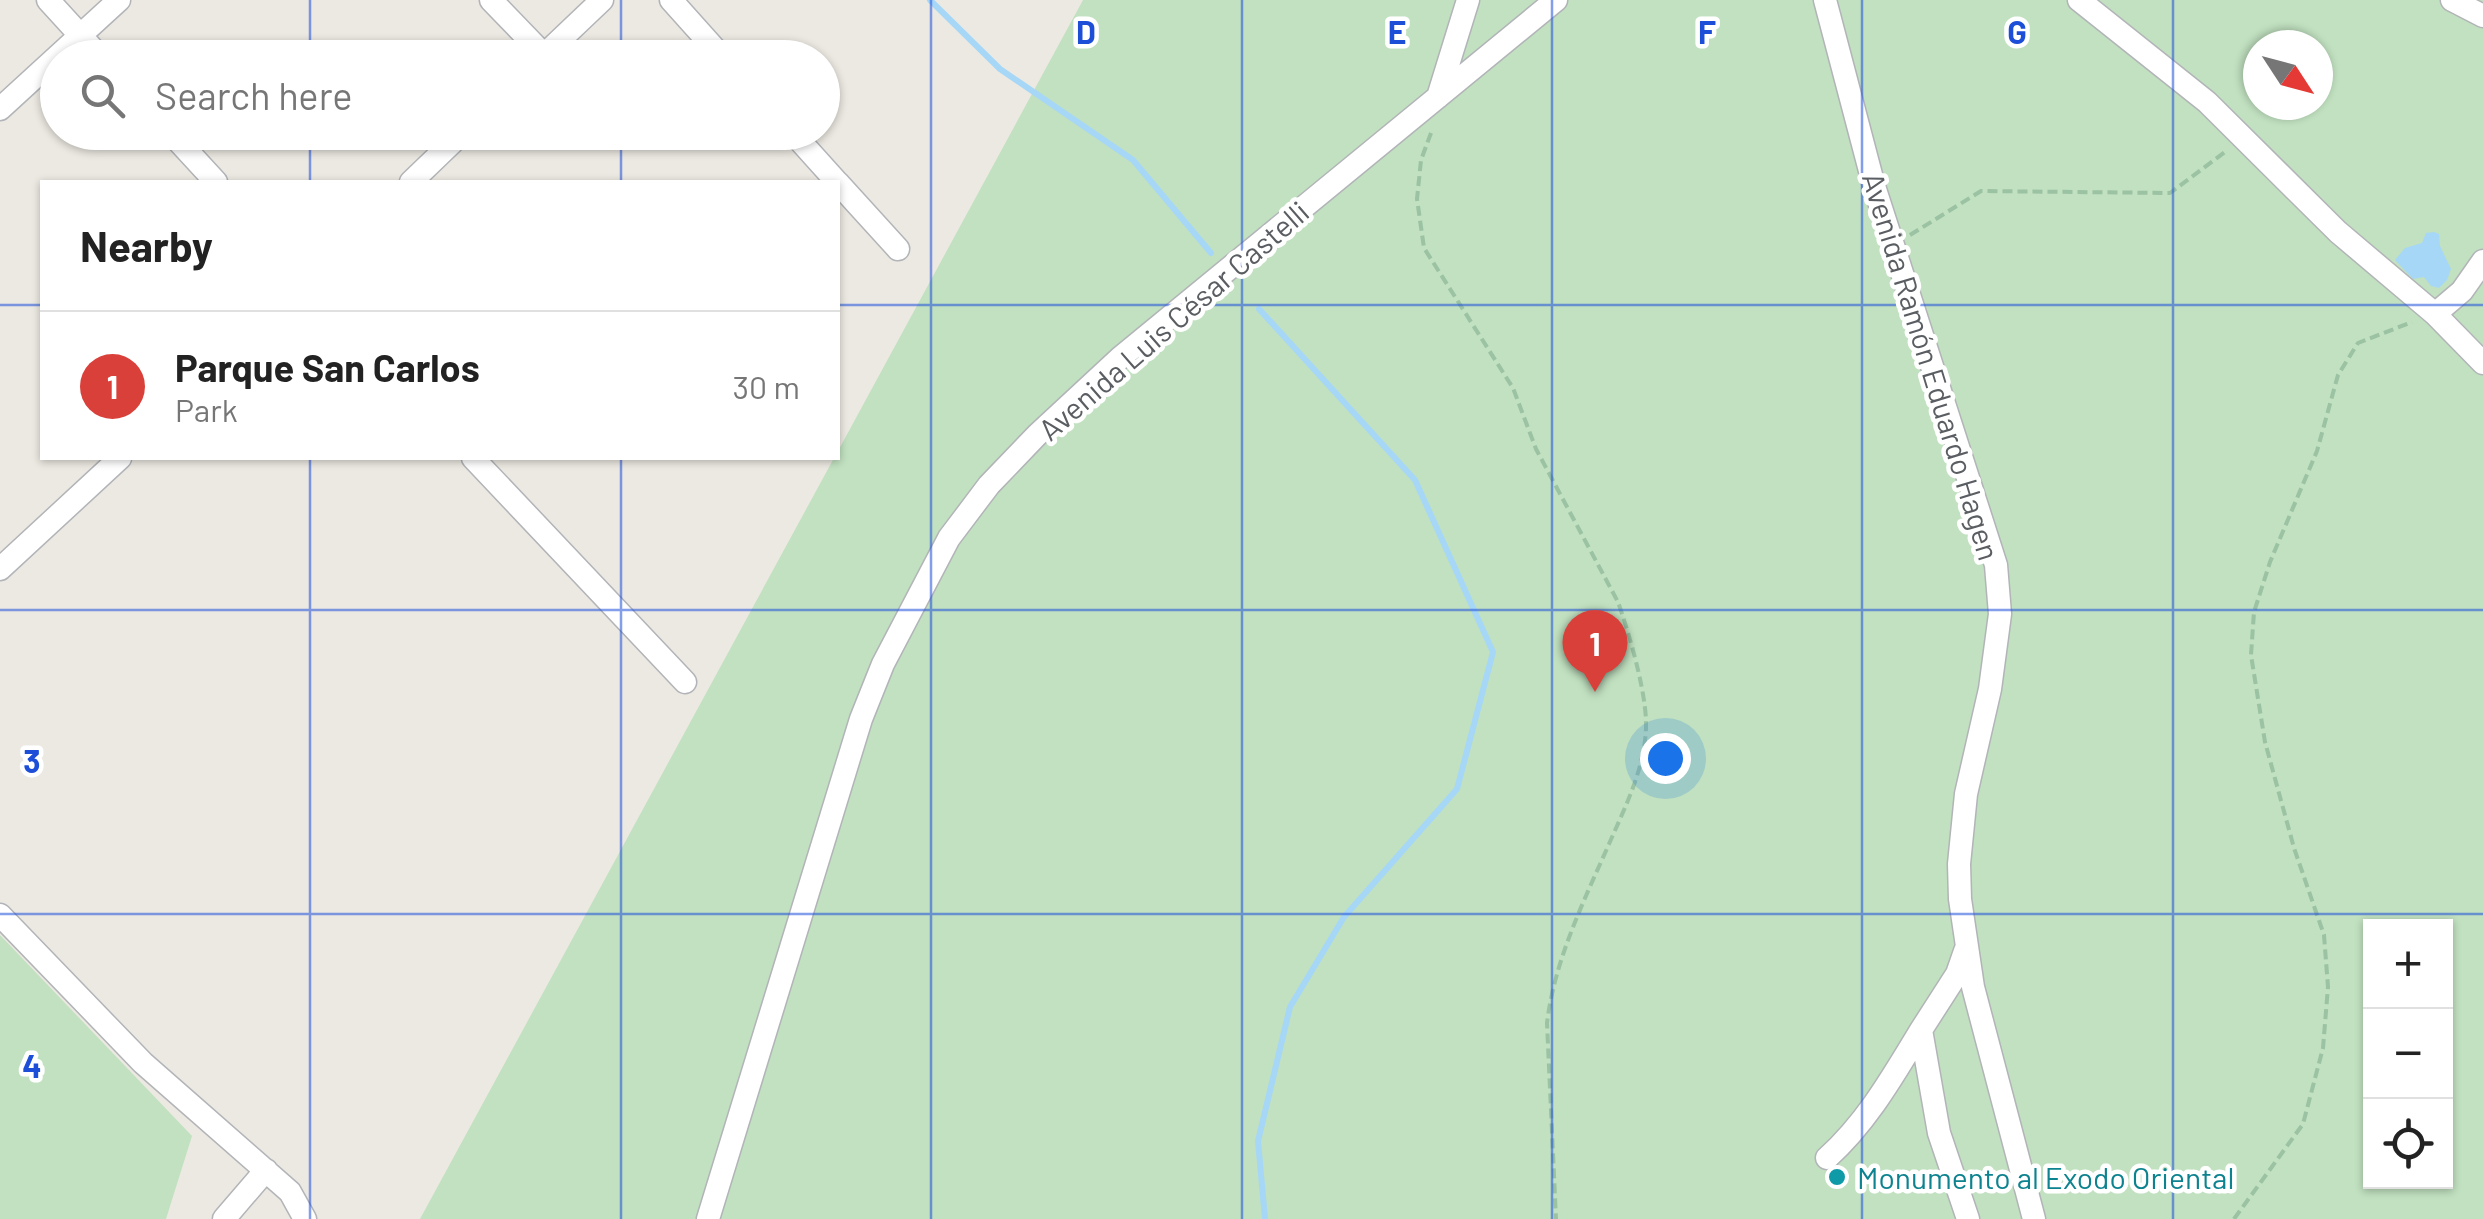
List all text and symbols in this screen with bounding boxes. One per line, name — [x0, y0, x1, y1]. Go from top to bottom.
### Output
text: D — [1076, 12, 1096, 50]
text: E — [1388, 12, 1406, 50]
text: F — [1698, 12, 1716, 50]
text: G — [2007, 12, 2027, 50]
north arrow — [2243, 30, 2333, 120]
search box — [40, 40, 840, 150]
icon: search — [75, 68, 130, 123]
text: Search here — [155, 72, 353, 118]
street label: Avenida Ramón Eduardo Hagen — [1856, 168, 2008, 564]
street label: Avenida Luis César Castelli — [1031, 193, 1315, 447]
text: Nearby — [80, 220, 213, 270]
text: Parque San Carlos — [175, 344, 480, 390]
text: 1 — [107, 367, 118, 405]
text: 30 m — [733, 367, 800, 405]
text: Park — [175, 390, 238, 428]
pin: 1 — [1562, 610, 1628, 692]
your location — [1640, 733, 1691, 784]
text: 3 — [23, 741, 41, 779]
map controls — [2363, 919, 2453, 1189]
button: + — [2363, 919, 2453, 1009]
button: − — [2363, 1009, 2453, 1099]
text: 4 — [22, 1046, 42, 1084]
button: locate — [2363, 1099, 2453, 1189]
place label: Monumento al Exodo Oriental — [1857, 1159, 2234, 1195]
marker: Monumento al Exodo Oriental — [1826, 1166, 1848, 1188]

